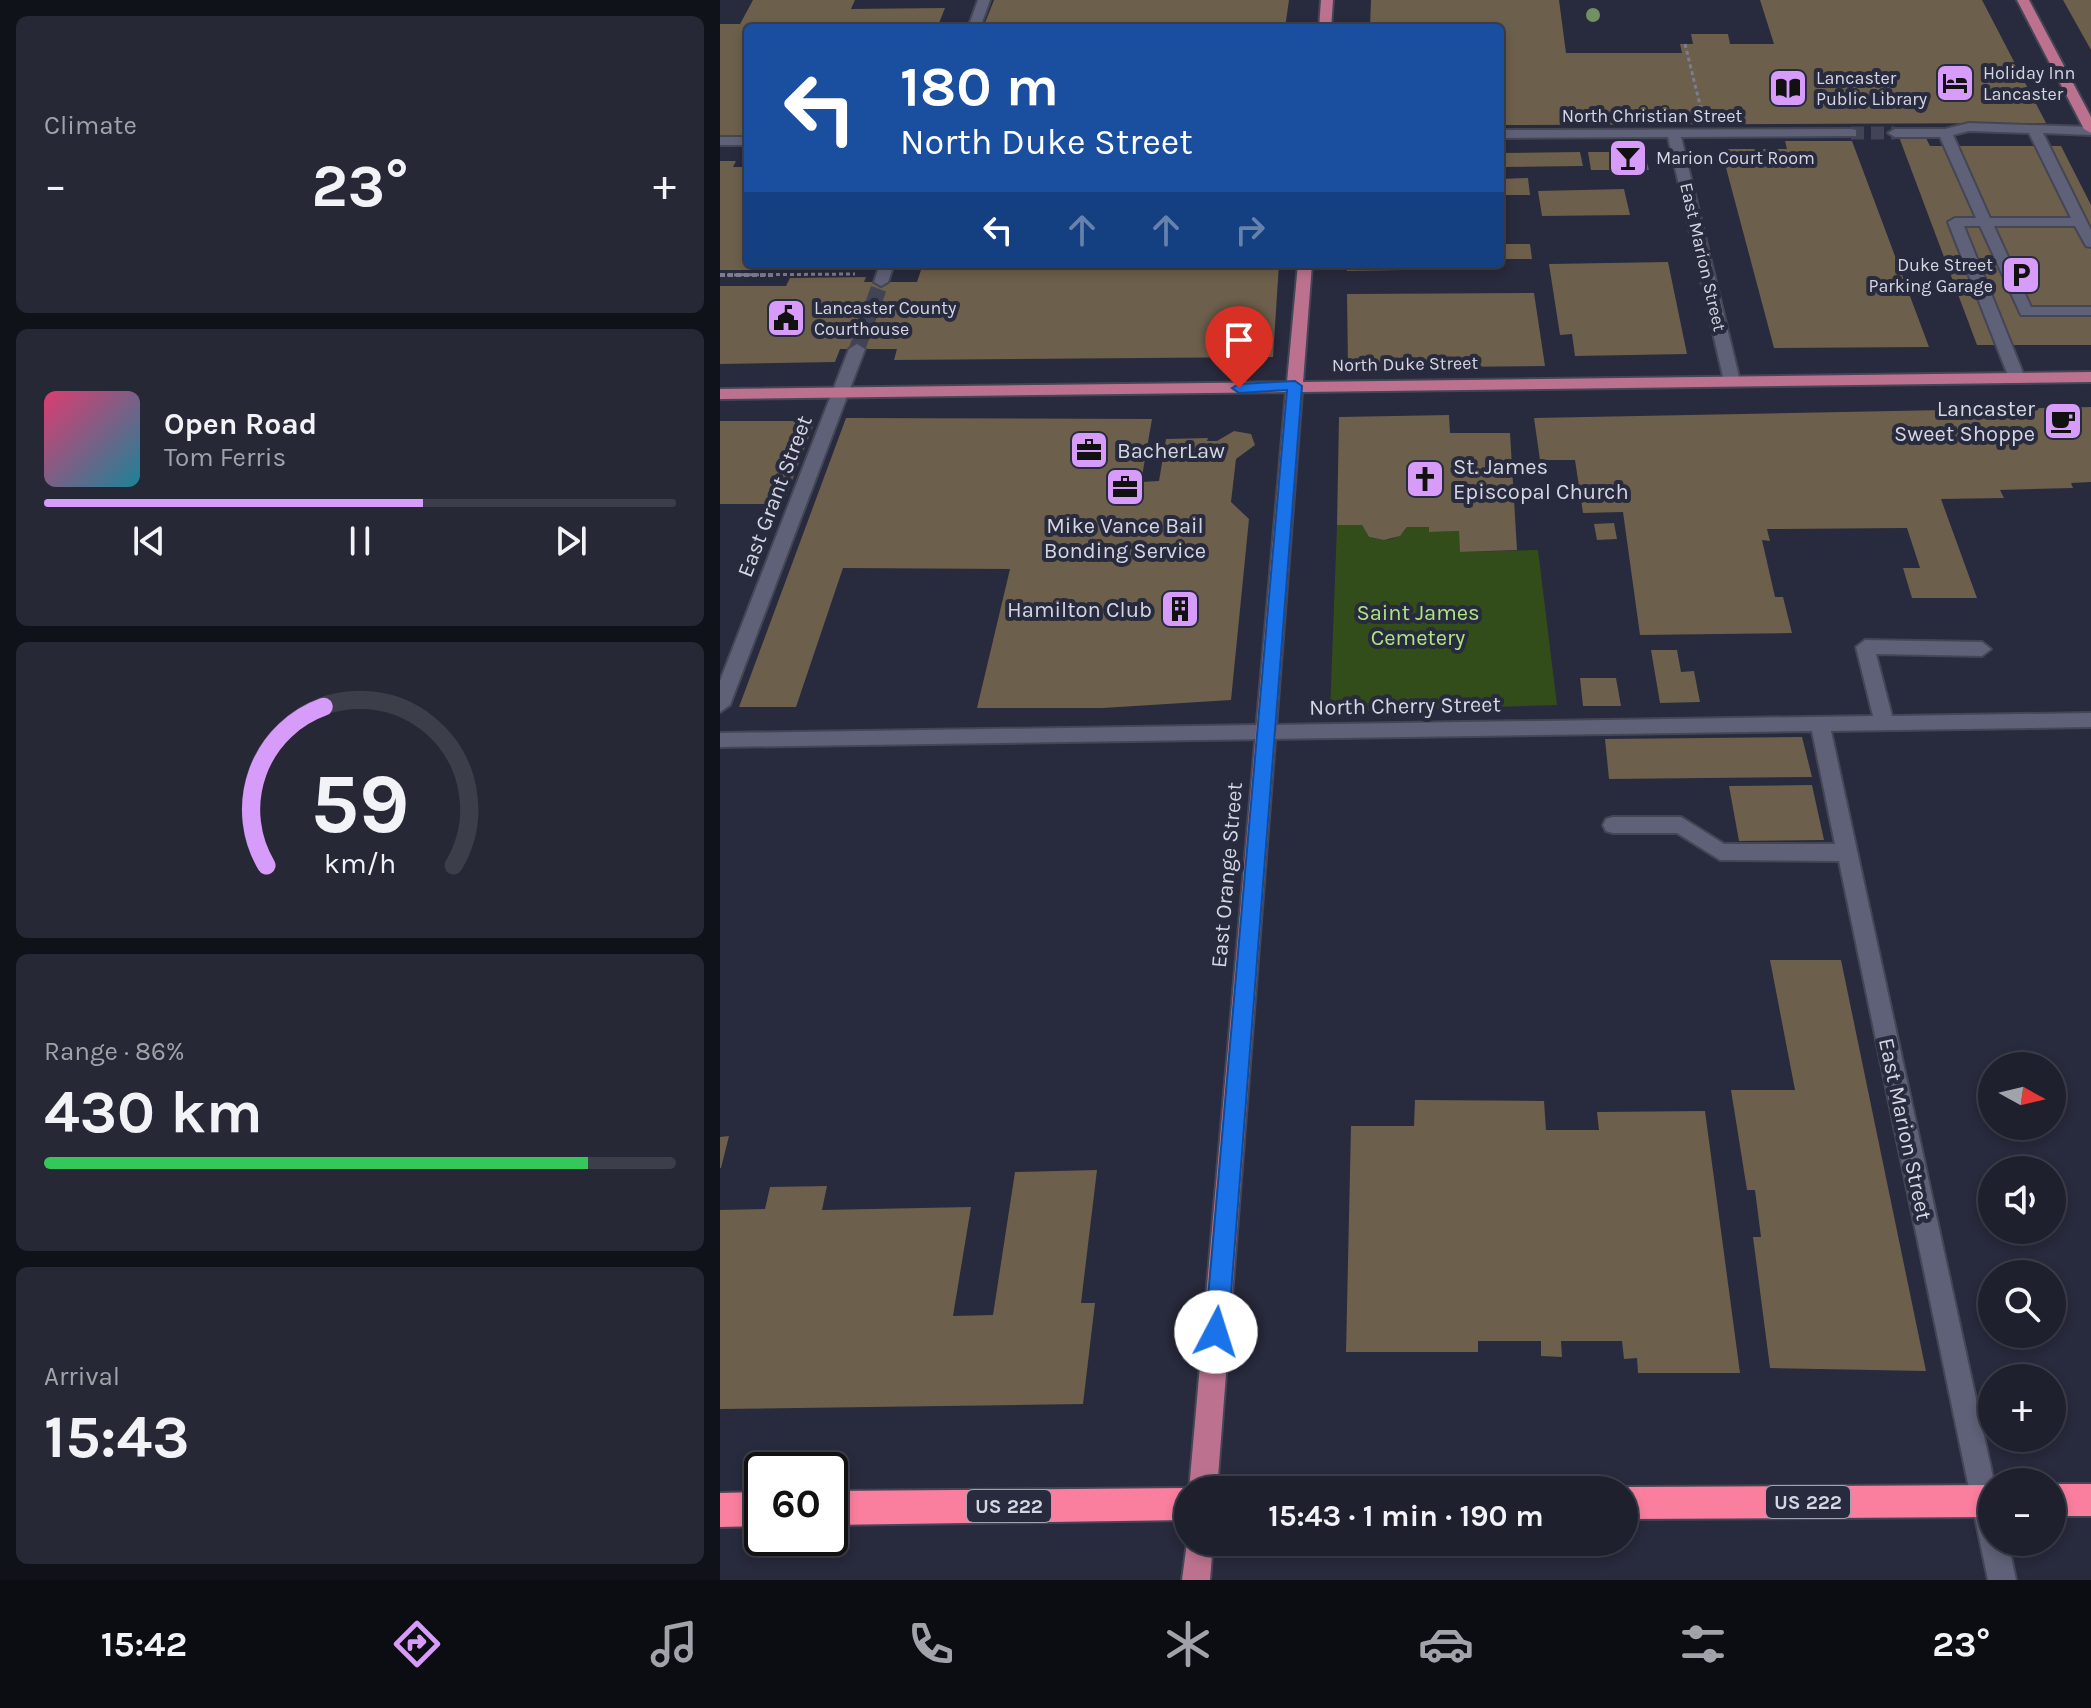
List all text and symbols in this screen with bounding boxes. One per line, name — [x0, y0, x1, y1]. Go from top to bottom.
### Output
text: 180 m — [900, 54, 1059, 119]
icon: left — [768, 56, 872, 160]
hotel icon: Holiday Inn Lancaster — [1934, 62, 1976, 104]
place label: Holiday Inn Lancaster — [1983, 62, 2075, 105]
library icon: Lancaster Public Library — [1767, 67, 1809, 109]
place label: Lancaster Public Library — [1816, 67, 1928, 110]
street label: North Christian Street — [1562, 105, 1742, 127]
text: Climate — [44, 110, 137, 141]
text: North Duke Street — [900, 121, 1193, 163]
bar icon: Marion Court Room — [1607, 137, 1649, 179]
place label: Marion Court Room — [1656, 147, 1815, 169]
text: 23° — [312, 151, 408, 221]
text: − — [44, 160, 67, 211]
text: + — [653, 160, 676, 211]
street label: East Marion Street — [1675, 180, 1731, 334]
icon: left — [976, 208, 1020, 252]
icon: ahead — [1060, 208, 1104, 252]
icon: ahead — [1144, 208, 1188, 252]
icon: right — [1228, 208, 1272, 252]
place label: Duke Street Parking Garage — [1868, 254, 1993, 297]
parking icon: Duke Street Parking Garage — [2000, 254, 2042, 296]
public building icon: Lancaster County Courthouse — [765, 297, 807, 339]
place label: Lancaster County Courthouse — [814, 297, 957, 340]
pin — [1205, 306, 1273, 388]
icon: arrive — [1217, 318, 1261, 362]
street label: North Duke Street — [1332, 352, 1479, 376]
place label: Lancaster Sweet Shoppe — [1894, 396, 2035, 447]
cafe icon: Lancaster Sweet Shoppe — [2042, 400, 2084, 442]
text: Open Road — [164, 406, 317, 442]
street label: East Grant Street — [732, 412, 818, 581]
office icon: BacherLaw — [1068, 429, 1110, 471]
place label: BacherLaw — [1117, 438, 1225, 464]
text: Tom Ferris — [164, 442, 286, 473]
place label: St. James Episcopal Church — [1453, 454, 1629, 505]
church icon: St. James Episcopal Church — [1404, 458, 1446, 500]
office icon: Mike Vance Bail Bonding Service — [1104, 466, 1146, 508]
place label: Mike Vance Bail Bonding Service — [1044, 513, 1206, 564]
icon: previous — [127, 519, 171, 563]
icon: pause — [338, 519, 382, 563]
icon: next — [549, 519, 593, 563]
building icon: Hamilton Club — [1159, 588, 1201, 630]
place label: Hamilton Club — [1007, 597, 1152, 623]
park label: Saint James Cemetery — [1356, 600, 1480, 651]
street label: North Cherry Street — [1309, 691, 1501, 721]
text: 59 — [310, 756, 410, 853]
street label: East Orange Street — [1206, 781, 1248, 969]
text: km/h — [324, 847, 396, 880]
text: Range · 86% — [44, 1036, 185, 1067]
street label: East Marion Street — [1873, 1036, 1937, 1223]
north arrow — [1978, 1052, 2066, 1140]
map controls — [1978, 1052, 2066, 1556]
text: 430 km — [44, 1077, 263, 1147]
button: sound — [1978, 1156, 2066, 1244]
button: search — [1978, 1260, 2066, 1348]
position arrow — [1174, 1290, 1258, 1374]
text: Arrival — [44, 1361, 120, 1392]
button: + — [1978, 1364, 2066, 1452]
text: 15:43 — [44, 1402, 190, 1472]
speed limit sign: 60 — [744, 1452, 848, 1556]
button: − — [1978, 1468, 2066, 1556]
road number: US 222 — [1766, 1486, 1850, 1518]
road number: US 222 — [967, 1490, 1051, 1522]
text: 15:43 · 1 min · 190 m — [1268, 1498, 1544, 1534]
icon: directions — [389, 1616, 445, 1672]
icon: music — [646, 1616, 702, 1672]
icon: phone — [903, 1616, 959, 1672]
icon: climate — [1160, 1616, 1216, 1672]
icon: car — [1418, 1616, 1474, 1672]
icon: filters — [1675, 1616, 1731, 1672]
text: 15:42 — [101, 1623, 187, 1665]
text: 23° — [1932, 1623, 1990, 1665]

